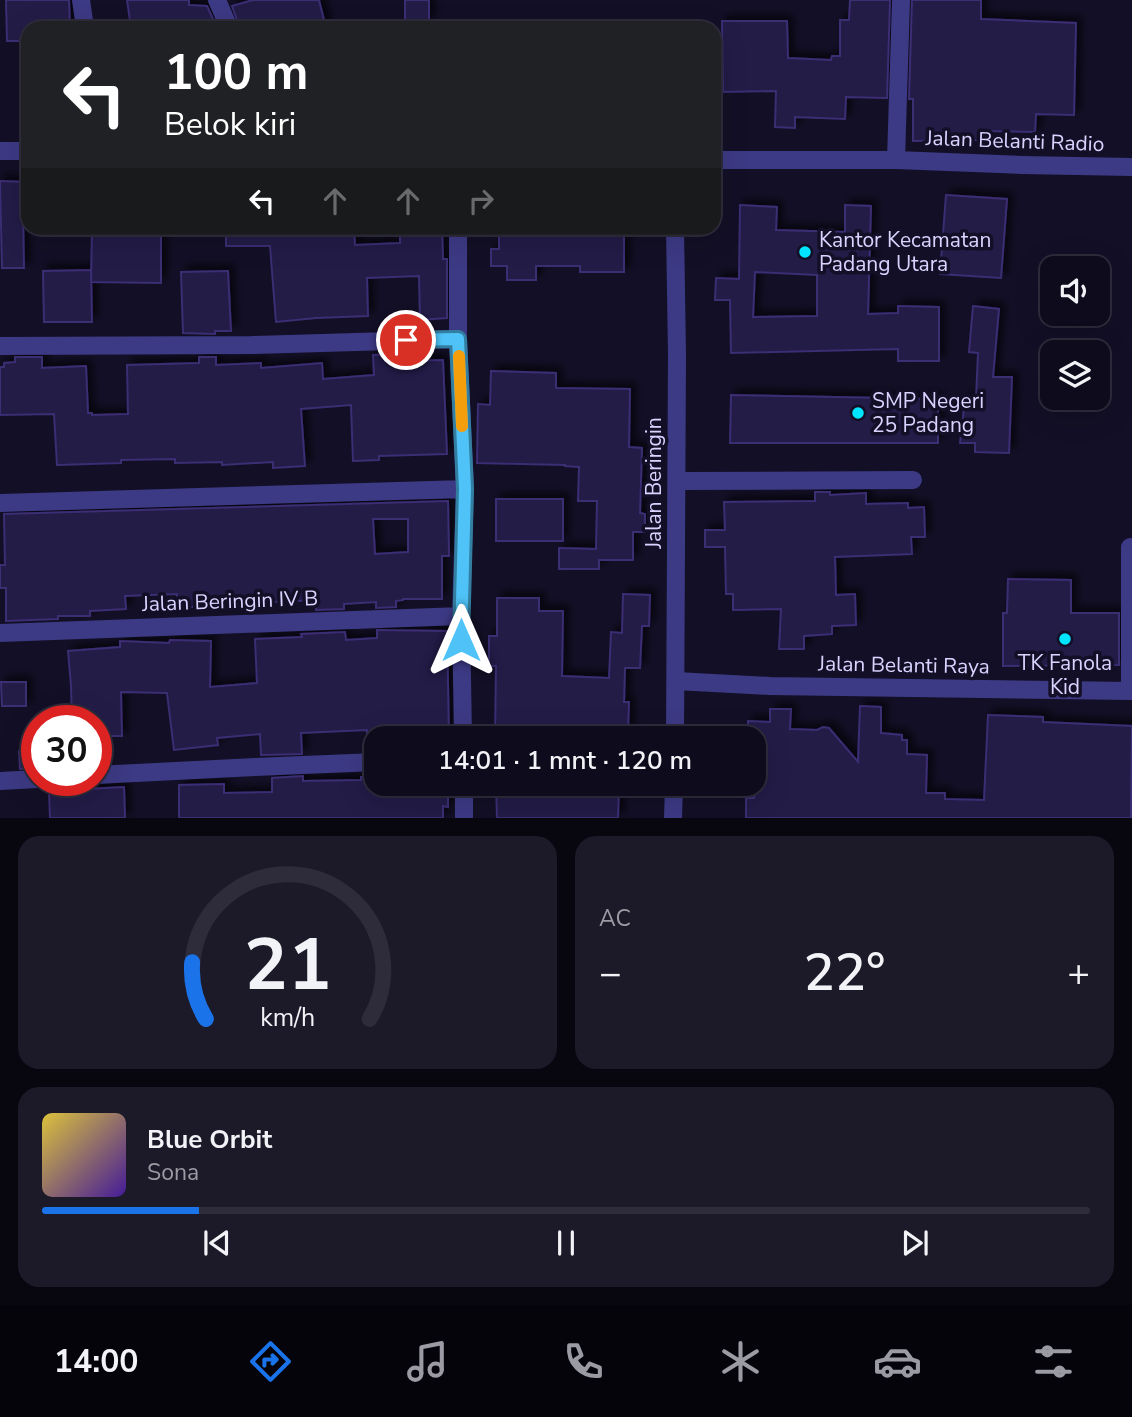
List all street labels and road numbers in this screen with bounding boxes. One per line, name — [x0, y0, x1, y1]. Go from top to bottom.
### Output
street label: Jalan Belanti Radio — [924, 124, 1105, 158]
street label: Jalan Beringin — [640, 417, 668, 550]
street label: Jalan Beringin IV B — [140, 584, 319, 618]
street label: Jalan Belanti Raya — [817, 649, 990, 680]

